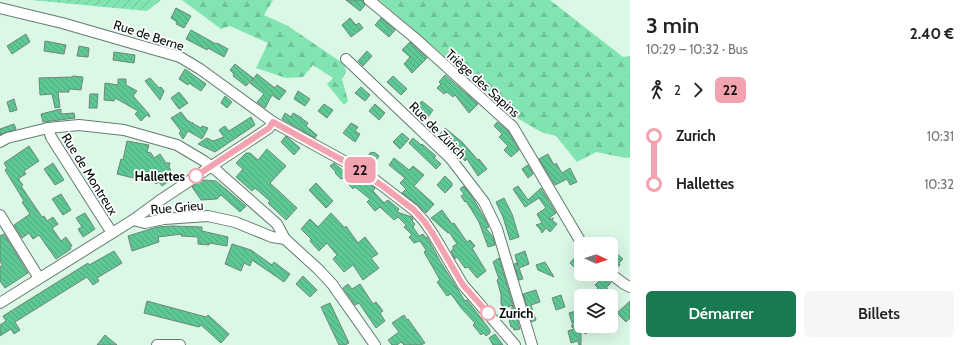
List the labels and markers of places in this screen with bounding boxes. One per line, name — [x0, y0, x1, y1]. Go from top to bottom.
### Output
place label: Hallettes — [135, 168, 185, 184]
marker: Hallettes — [188, 168, 204, 184]
marker: Zurich — [480, 305, 496, 321]
place label: Zurich — [499, 305, 533, 321]

